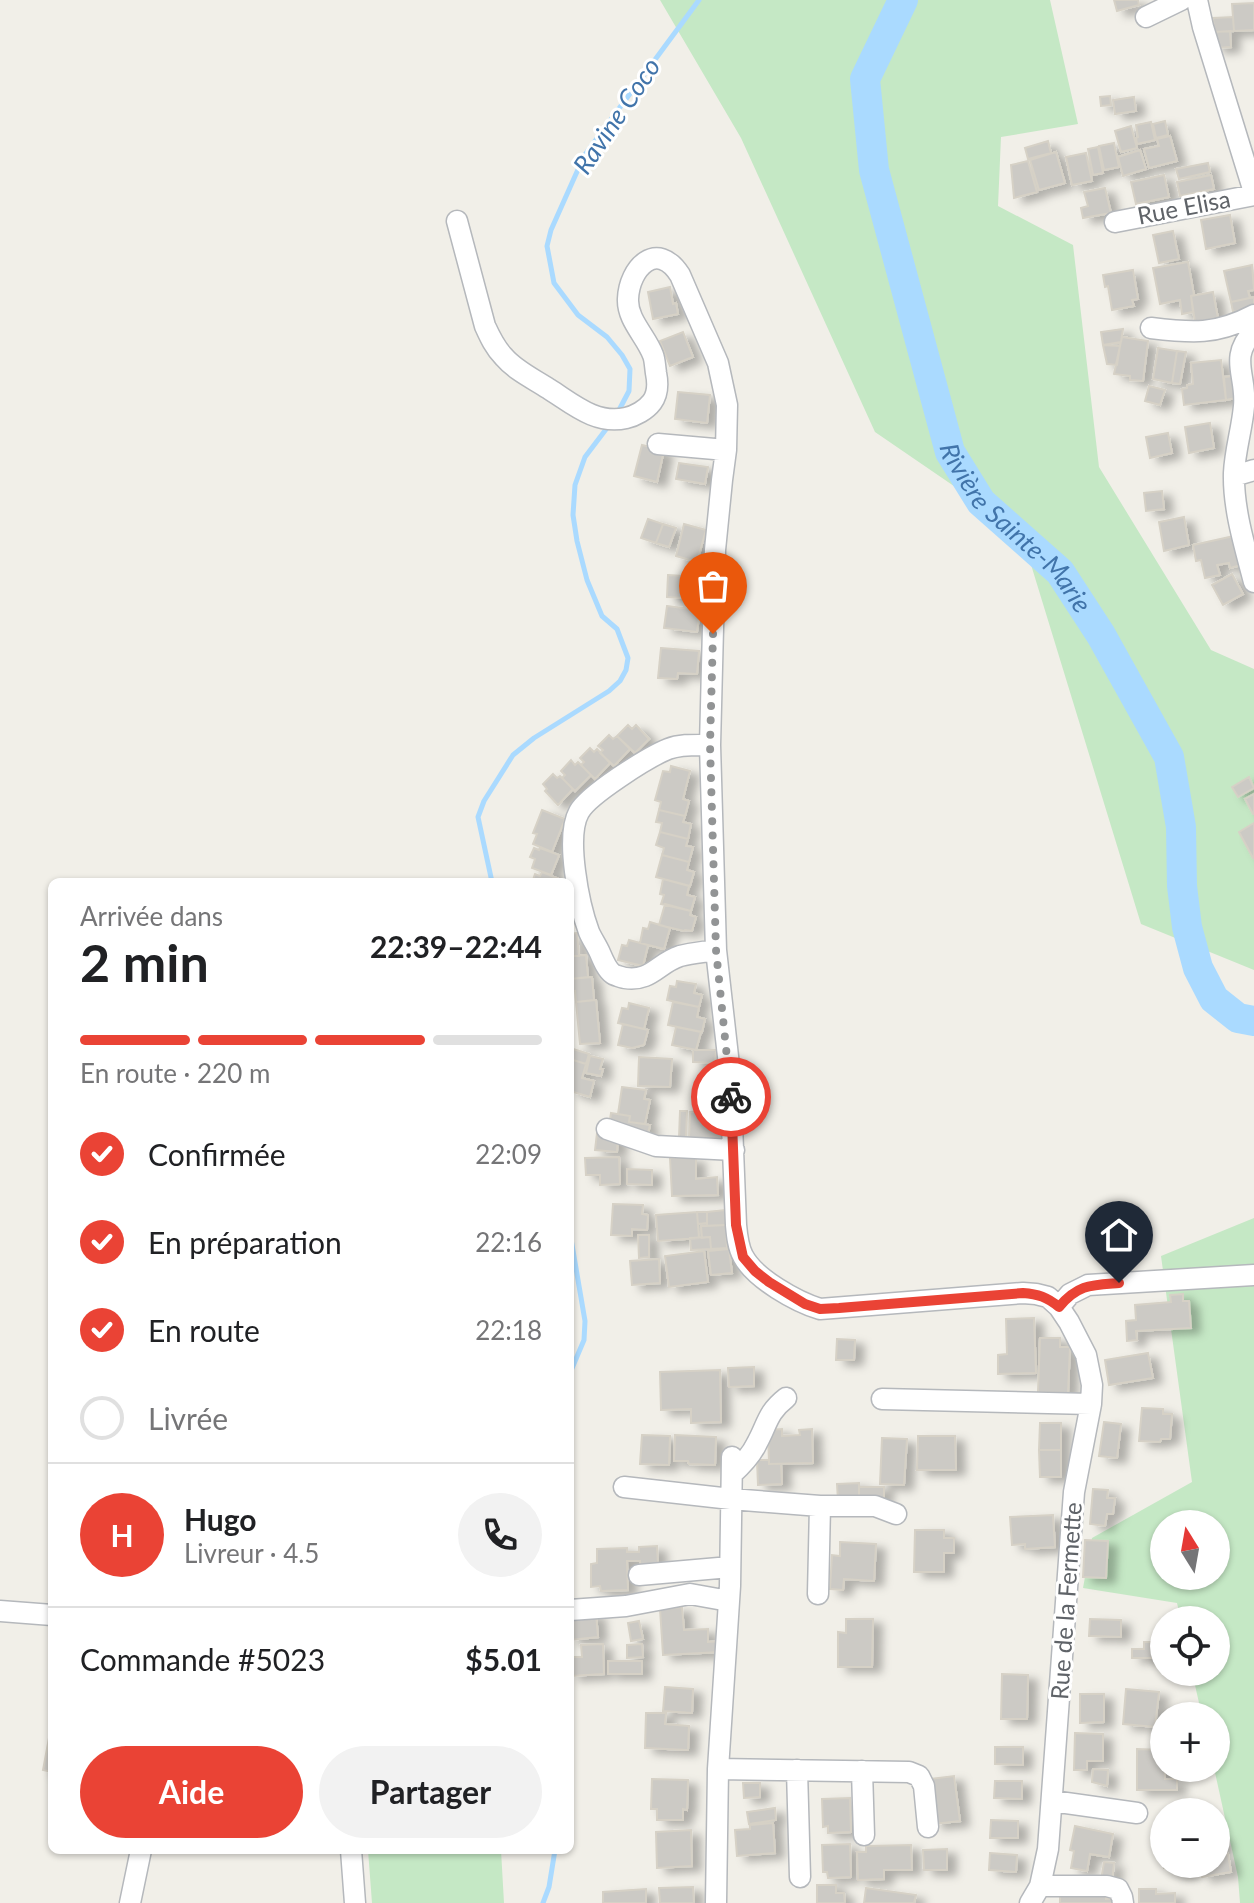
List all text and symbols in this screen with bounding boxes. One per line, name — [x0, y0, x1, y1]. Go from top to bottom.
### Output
water label: Ravine Coco — [566, 51, 667, 180]
street label: Rue Elisa — [1135, 183, 1233, 230]
water label: Rivière Sainte-Marie — [933, 440, 1099, 618]
pin — [679, 552, 747, 634]
icon: bag — [691, 564, 735, 608]
text: Arrivée dans — [80, 900, 223, 932]
text: 22:39–22:44 — [370, 928, 542, 964]
text: 2 min — [80, 931, 209, 993]
text: En route · 220 m — [80, 1057, 270, 1089]
courier — [691, 1057, 771, 1137]
icon: bike — [709, 1075, 753, 1119]
icon: check — [80, 1132, 124, 1176]
text: Confirmée — [148, 1136, 286, 1172]
text: 22:09 — [475, 1138, 542, 1170]
pin — [1085, 1201, 1153, 1283]
icon: home — [1097, 1213, 1141, 1257]
icon: check — [80, 1220, 124, 1264]
text: En préparation — [148, 1224, 342, 1260]
text: 22:16 — [475, 1226, 542, 1258]
icon: check — [80, 1308, 124, 1352]
text: En route — [148, 1312, 260, 1348]
text: 22:18 — [475, 1314, 542, 1346]
text: Livrée — [148, 1400, 228, 1436]
button: phone — [458, 1493, 542, 1577]
text: Hugo — [184, 1501, 257, 1537]
street label: Rue de la Fermette — [1044, 1501, 1087, 1701]
north arrow — [1150, 1510, 1230, 1590]
map controls — [1150, 1510, 1230, 1878]
text: H — [110, 1517, 134, 1553]
text: Livreur · 4.5 — [184, 1537, 319, 1569]
button: locate — [1150, 1606, 1230, 1686]
text: Commande #5023 — [80, 1641, 325, 1677]
text: $5.01 — [465, 1641, 542, 1677]
button: + — [1150, 1702, 1230, 1782]
button: Aide — [80, 1746, 303, 1838]
button: Partager — [319, 1746, 542, 1838]
button: − — [1150, 1798, 1230, 1878]

